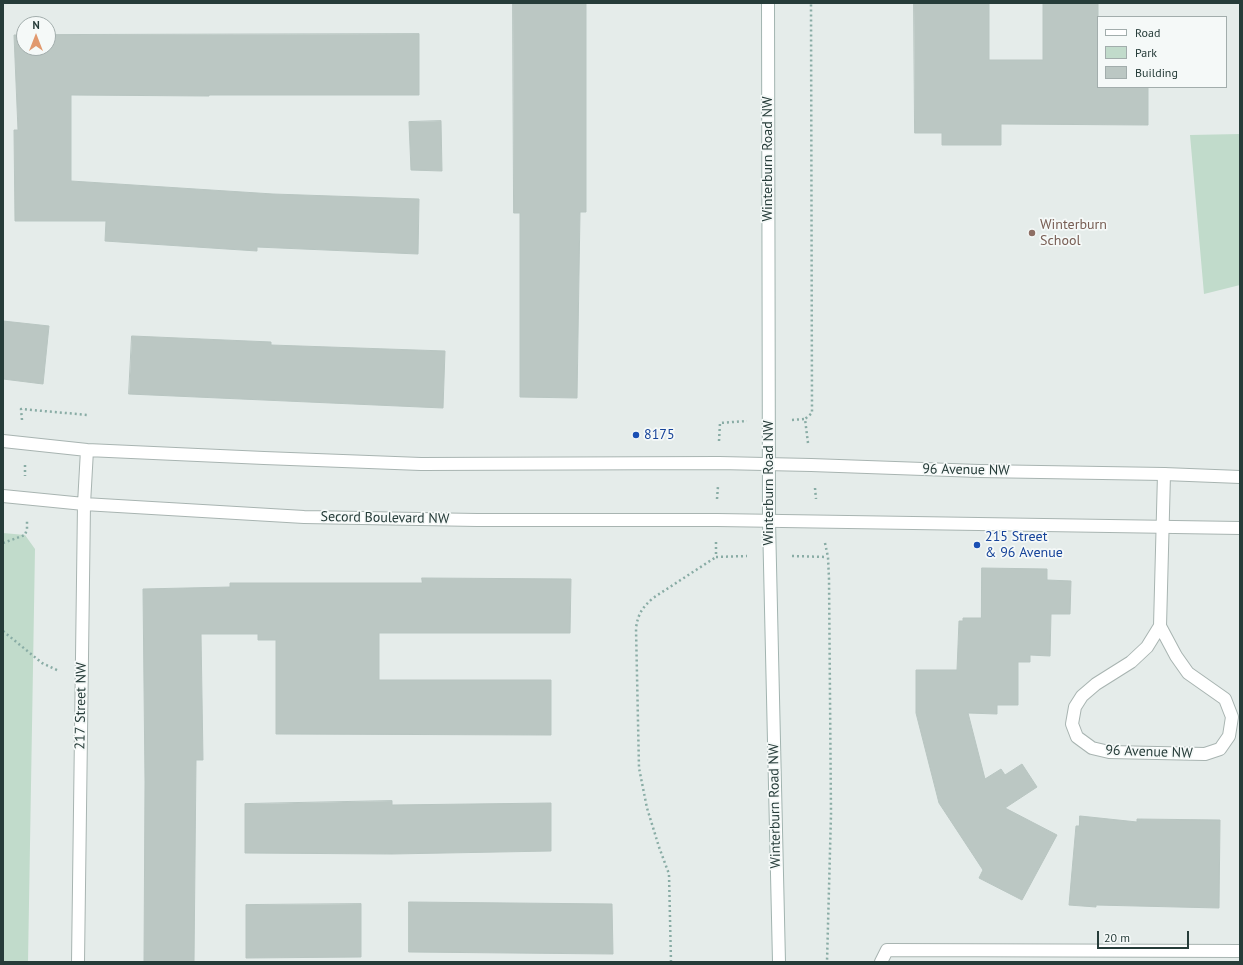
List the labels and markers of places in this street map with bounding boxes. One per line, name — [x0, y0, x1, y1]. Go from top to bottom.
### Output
place label: Winterburn School — [1040, 217, 1107, 250]
marker: Winterburn School — [1027, 228, 1037, 238]
place label: 8175 — [644, 427, 675, 443]
marker: 8175 — [631, 430, 641, 440]
place label: 215 Street & 96 Avenue — [985, 529, 1063, 562]
marker: 215 Street & 96 Avenue — [972, 540, 982, 550]

